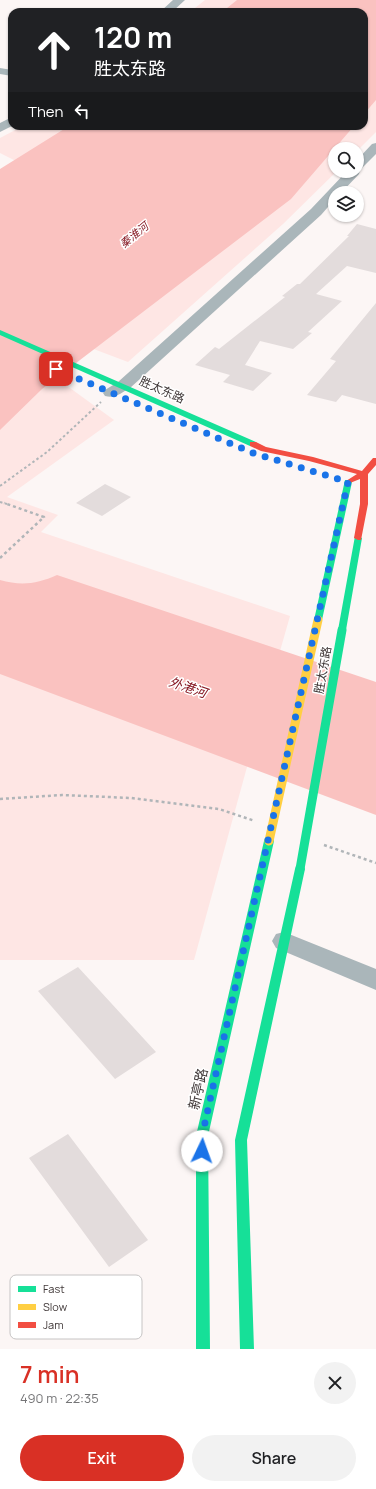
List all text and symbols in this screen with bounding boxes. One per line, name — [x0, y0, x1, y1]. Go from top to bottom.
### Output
text: 120 m — [94, 18, 172, 56]
icon: ahead — [28, 24, 80, 76]
text: 胜太东路 — [94, 56, 166, 80]
icon: left — [71, 100, 93, 122]
text: Then — [28, 101, 63, 122]
map controls — [328, 142, 364, 222]
button: search — [328, 142, 364, 178]
button: layers — [328, 186, 364, 222]
water label: 秦淮河 — [116, 217, 153, 251]
pin — [39, 352, 73, 386]
icon: arrive — [45, 358, 67, 380]
street label: 胜太东路 — [137, 372, 188, 407]
street label: 胜太东路 — [310, 645, 335, 695]
water label: 外港河 — [167, 672, 212, 703]
street label: 新亭路 — [184, 1066, 211, 1111]
position arrow — [181, 1130, 223, 1172]
legend — [10, 1275, 142, 1339]
text: Fast — [43, 1281, 65, 1296]
text: Slow — [43, 1299, 68, 1314]
text: Jam — [43, 1317, 64, 1332]
text: 7 min — [20, 1357, 80, 1390]
button: close — [314, 1362, 356, 1404]
text: 490 m · 22:35 — [20, 1389, 99, 1407]
button: Exit — [20, 1435, 184, 1481]
button: Share — [192, 1435, 356, 1481]

